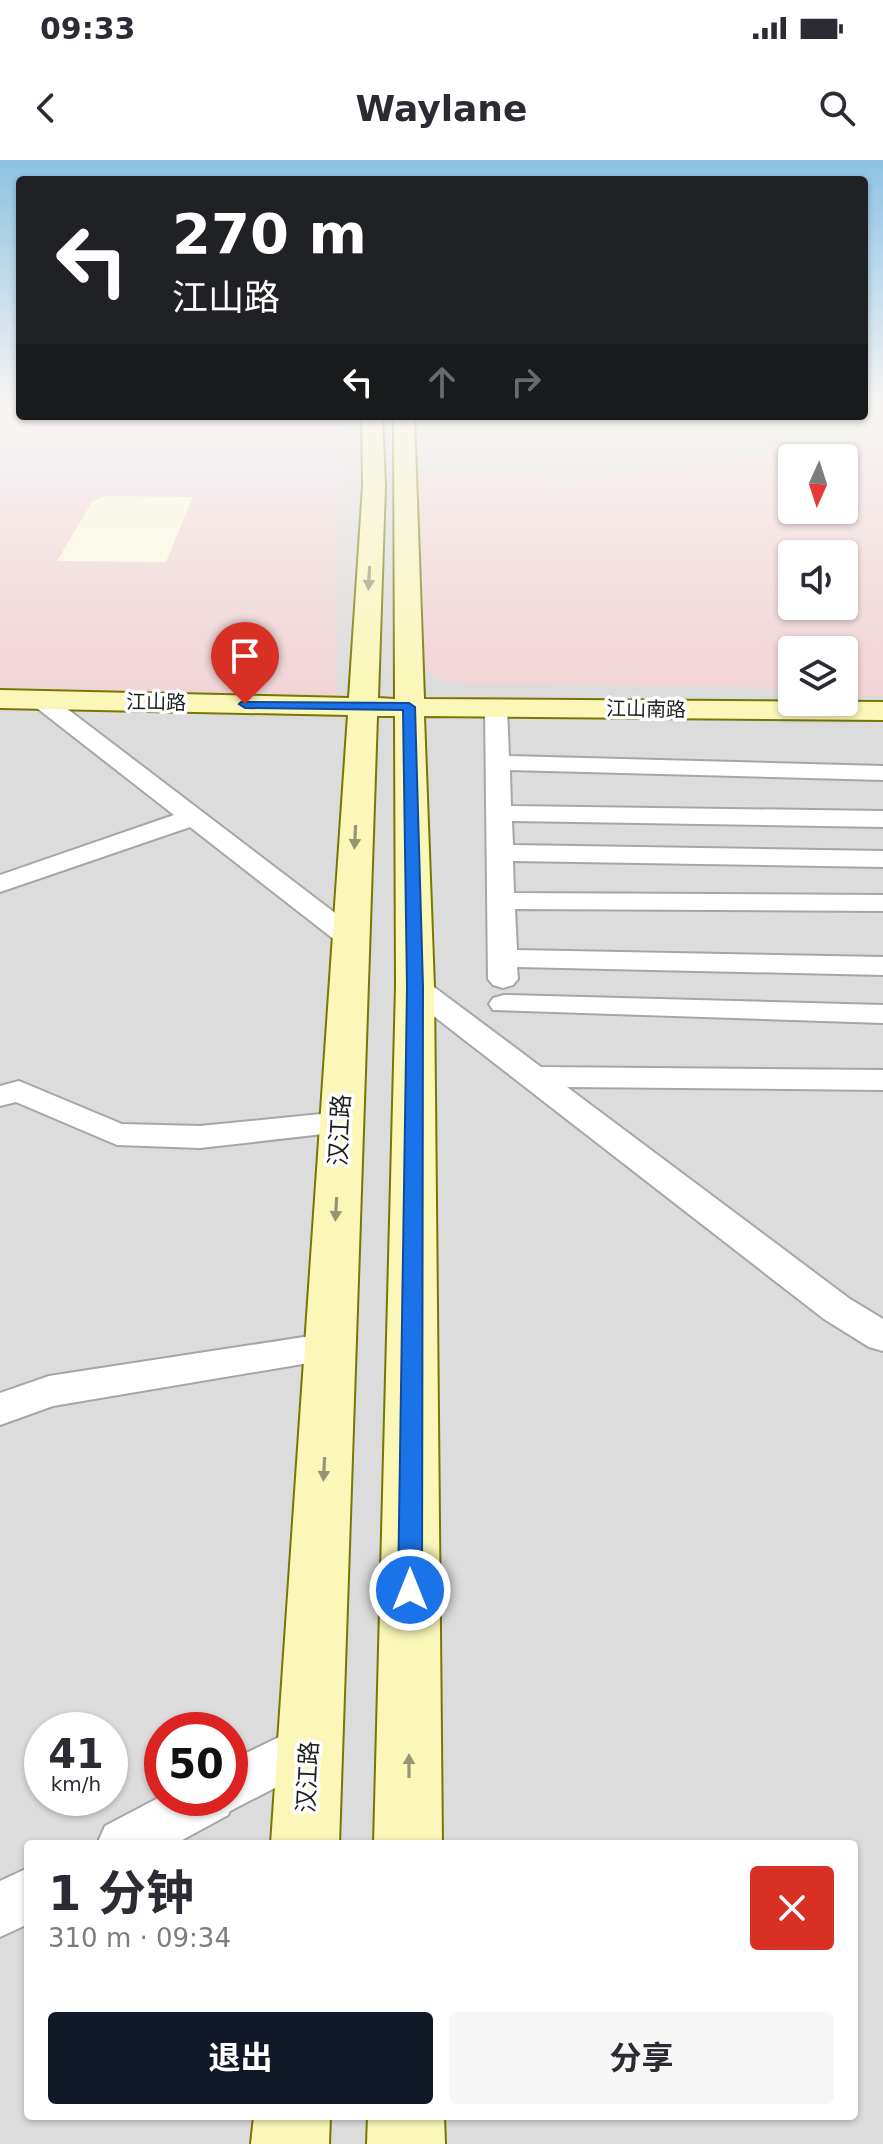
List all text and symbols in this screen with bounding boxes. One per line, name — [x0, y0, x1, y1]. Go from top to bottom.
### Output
text: 09:33 — [40, 11, 136, 46]
icon: back — [24, 86, 68, 130]
icon: search — [815, 86, 859, 130]
text: Waylane — [356, 88, 527, 129]
text: 270 m — [172, 201, 367, 266]
icon: left — [40, 208, 144, 312]
text: 江山路 — [172, 277, 280, 318]
icon: left — [336, 360, 380, 404]
icon: ahead — [420, 360, 464, 404]
icon: right — [504, 360, 548, 404]
north arrow — [778, 444, 858, 524]
map controls — [778, 444, 858, 716]
button: sound — [778, 540, 858, 620]
one-way arrow — [362, 566, 375, 591]
pin — [211, 622, 279, 704]
icon: arrive — [223, 634, 267, 678]
button: layers — [778, 636, 858, 716]
street label: 江山路 — [126, 689, 186, 715]
street label: 江山南路 — [606, 696, 686, 722]
one-way arrow — [348, 825, 361, 850]
street label: 汉江路 — [324, 1093, 356, 1167]
one-way arrow — [330, 1197, 343, 1222]
one-way arrow — [317, 1457, 330, 1482]
position arrow — [368, 1548, 452, 1632]
speed limit sign: 50 — [144, 1712, 248, 1816]
text: 41 — [48, 1731, 104, 1777]
street label: 汉江路 — [292, 1740, 324, 1814]
one-way arrow — [403, 1753, 415, 1778]
text: km/h — [51, 1772, 101, 1796]
text: 1 分钟 — [48, 1865, 194, 1921]
button: close — [750, 1866, 834, 1950]
text: 310 m · 09:34 — [48, 1923, 231, 1953]
button: 退出 — [48, 2012, 433, 2104]
button: 分享 — [449, 2012, 834, 2104]

